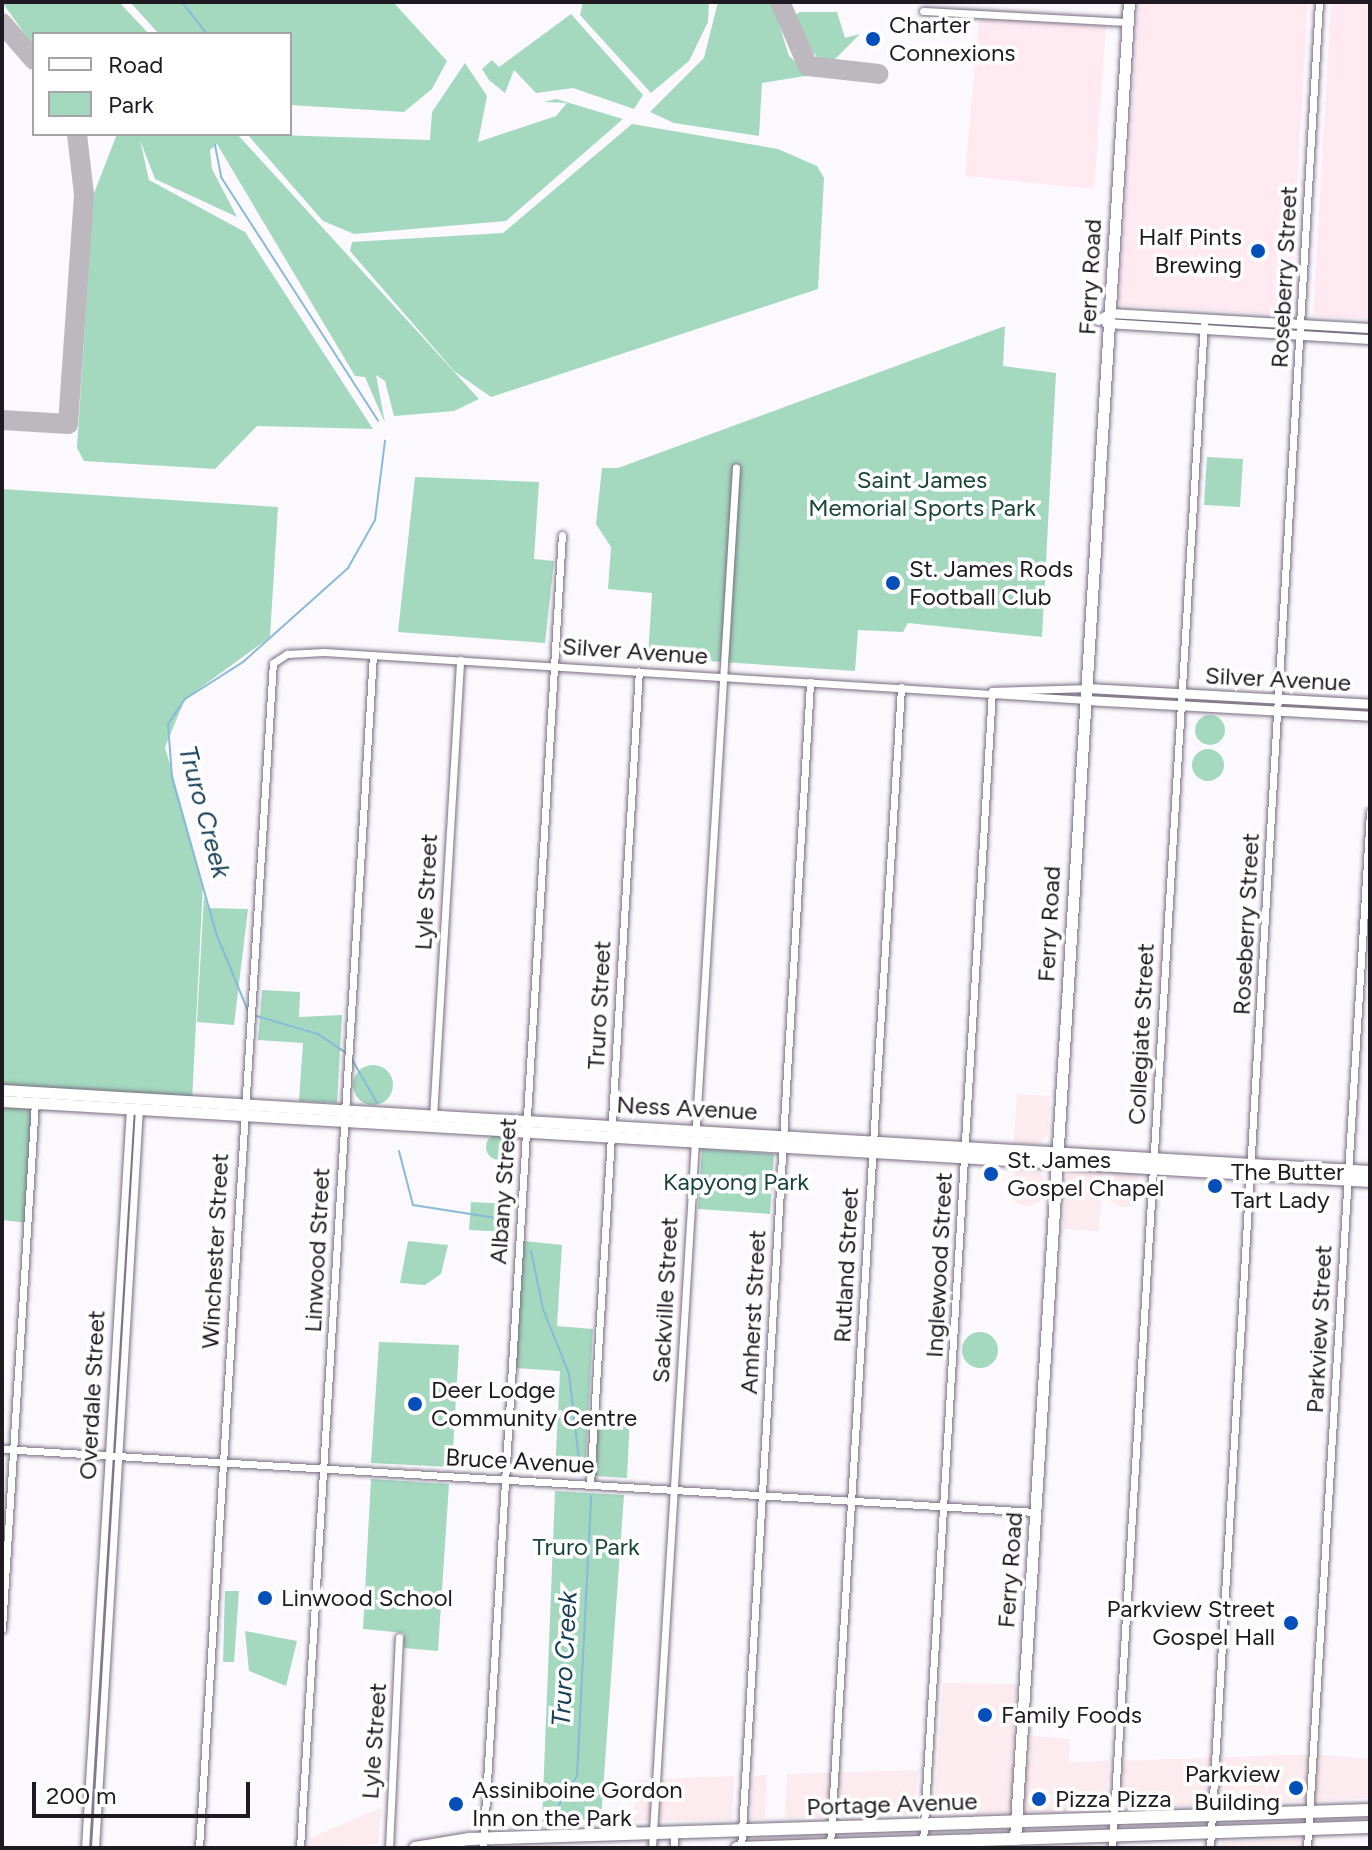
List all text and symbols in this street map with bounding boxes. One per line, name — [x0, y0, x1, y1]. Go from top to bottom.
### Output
place label: Charter Connexions — [889, 11, 1015, 67]
marker: Charter Connexions — [864, 30, 882, 48]
legend — [32, 32, 292, 136]
text: Road — [108, 50, 163, 79]
text: Park — [108, 90, 154, 119]
street label: Roseberry Street — [1265, 185, 1303, 369]
street label: Ferry Road — [1073, 218, 1107, 336]
place label: Half Pints Brewing — [1139, 223, 1242, 279]
marker: Half Pints Brewing — [1249, 242, 1267, 260]
park label: Saint James Memorial Sports Park — [808, 466, 1036, 522]
place label: St. James Rods Football Club — [909, 555, 1073, 611]
marker: St. James Rods Football Club — [884, 574, 902, 592]
street label: Silver Avenue — [561, 632, 709, 670]
street label: Silver Avenue — [1204, 661, 1352, 697]
water label: Truro Creek — [171, 743, 237, 881]
street label: Roseberry Street — [1227, 832, 1265, 1016]
street label: Lyle Street — [409, 833, 443, 951]
street label: Ferry Road — [1032, 865, 1066, 983]
street label: Truro Street — [581, 940, 617, 1070]
street label: Collegiate Street — [1122, 942, 1160, 1126]
street label: Ness Avenue — [616, 1090, 758, 1126]
street label: Albany Street — [484, 1117, 522, 1265]
place label: St. James Gospel Chapel — [1007, 1146, 1164, 1202]
street label: Winchester Street — [195, 1152, 235, 1350]
place label: The Butter Tart Lady — [1231, 1158, 1344, 1214]
marker: St. James Gospel Chapel — [982, 1165, 1000, 1183]
street label: Linwood Street — [298, 1167, 336, 1333]
park label: Kapyong Park — [663, 1168, 809, 1196]
street label: Inglewood Street — [920, 1172, 958, 1358]
marker: The Butter Tart Lady — [1206, 1177, 1224, 1195]
street label: Rutland Street — [828, 1187, 864, 1343]
street label: Sackville Street — [646, 1216, 684, 1384]
street label: Amherst Street — [734, 1229, 772, 1395]
street label: Parkview Street — [1300, 1244, 1338, 1414]
street label: Overdale Street — [73, 1309, 111, 1481]
place label: Deer Lodge Community Centre — [431, 1376, 637, 1432]
marker: Deer Lodge Community Centre — [406, 1395, 424, 1413]
street label: Bruce Avenue — [445, 1443, 595, 1479]
street label: Ferry Road — [992, 1511, 1028, 1629]
park label: Truro Park — [532, 1533, 640, 1561]
place label: Linwood School — [281, 1584, 453, 1612]
marker: Linwood School — [256, 1589, 274, 1607]
water label: Truro Creek — [546, 1591, 584, 1727]
place label: Parkview Street Gospel Hall — [1107, 1595, 1275, 1651]
marker: Parkview Street Gospel Hall — [1282, 1614, 1300, 1632]
street label: Lyle Street — [356, 1682, 392, 1800]
place label: Family Foods — [1001, 1701, 1142, 1729]
marker: Family Foods — [976, 1706, 994, 1724]
place label: Parkview Building — [1185, 1760, 1280, 1816]
scale bar — [36, 1766, 254, 1816]
place label: Assiniboine Gordon Inn on the Park — [472, 1776, 683, 1832]
marker: Parkview Building — [1287, 1779, 1305, 1797]
text: 200 m — [46, 1781, 117, 1810]
place label: Pizza Pizza — [1055, 1785, 1171, 1813]
street label: Portage Avenue — [806, 1787, 978, 1821]
marker: Pizza Pizza — [1030, 1790, 1048, 1808]
marker: Assiniboine Gordon Inn on the Park — [447, 1795, 465, 1813]

